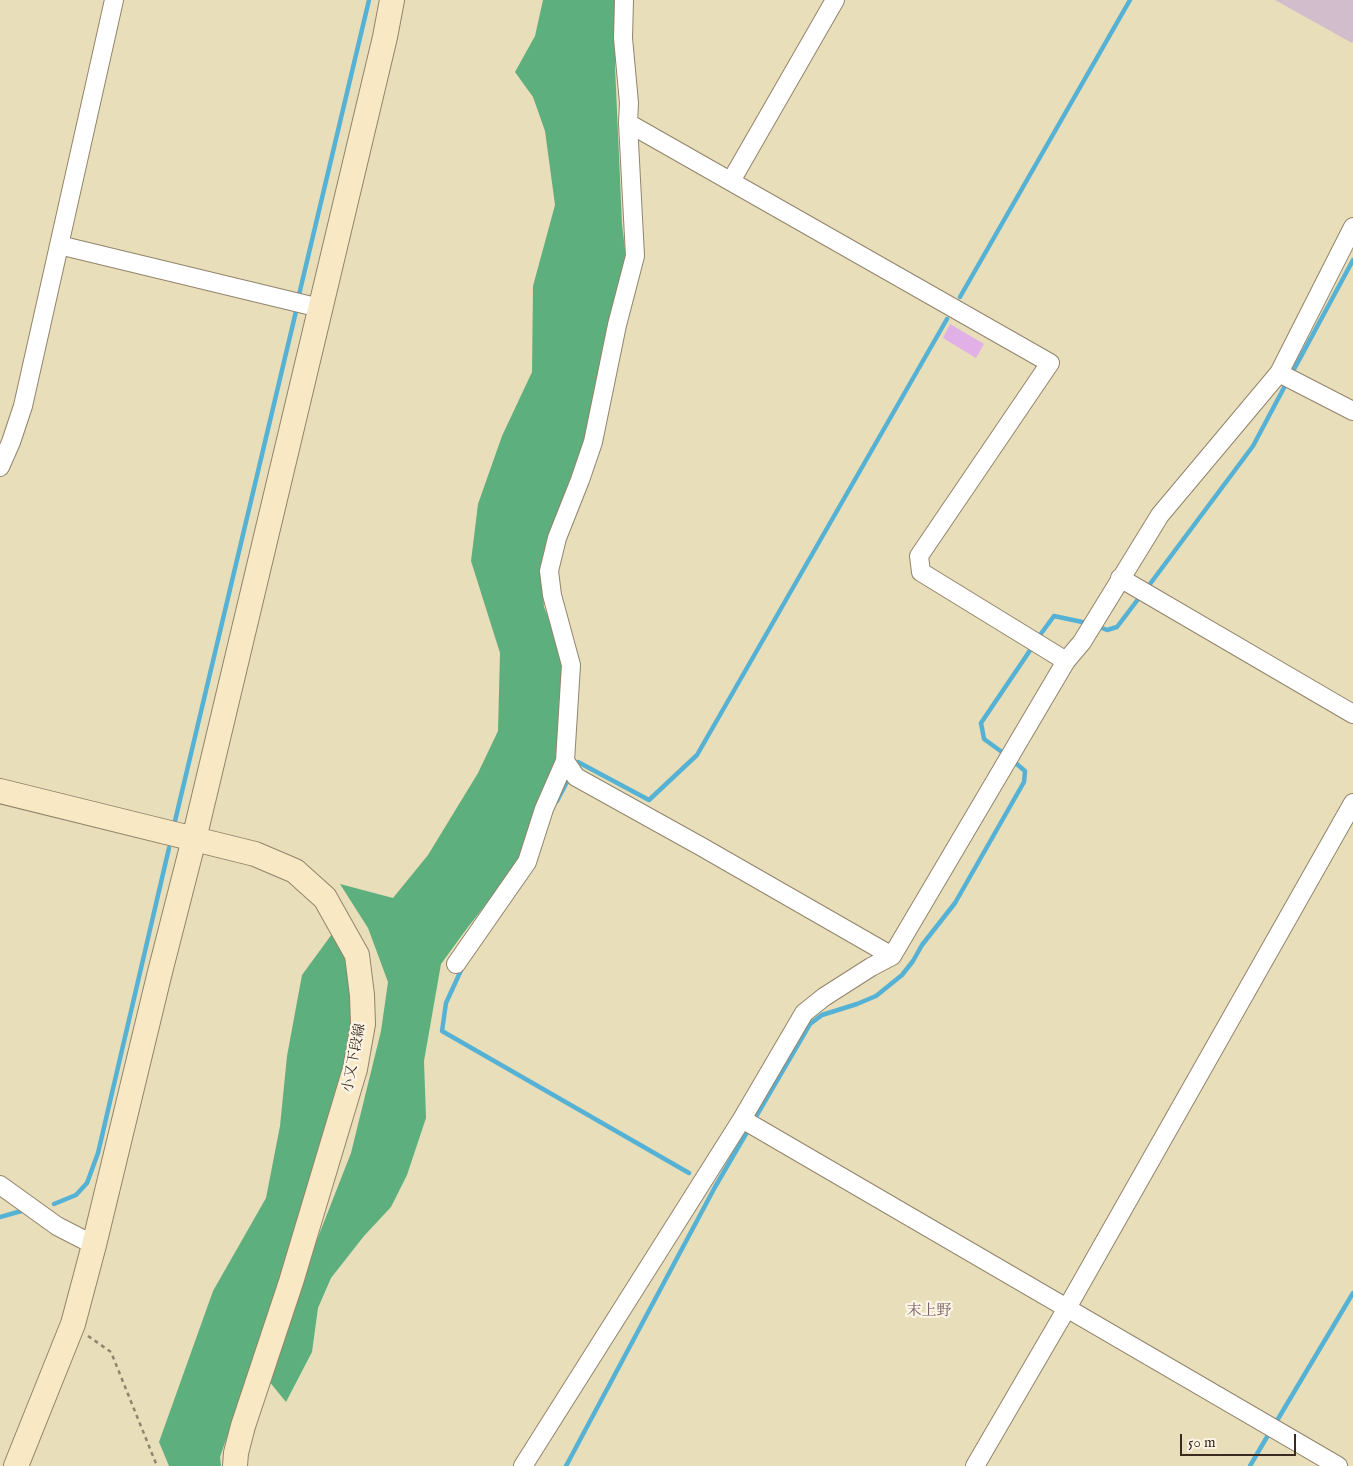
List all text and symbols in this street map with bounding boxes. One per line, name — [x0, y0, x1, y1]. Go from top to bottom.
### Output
street label: 小又下段線 — [340, 1022, 370, 1094]
district label: 末上野 — [907, 1303, 951, 1321]
scale bar — [1183, 1424, 1299, 1456]
text: 50 m — [1188, 1433, 1216, 1452]

